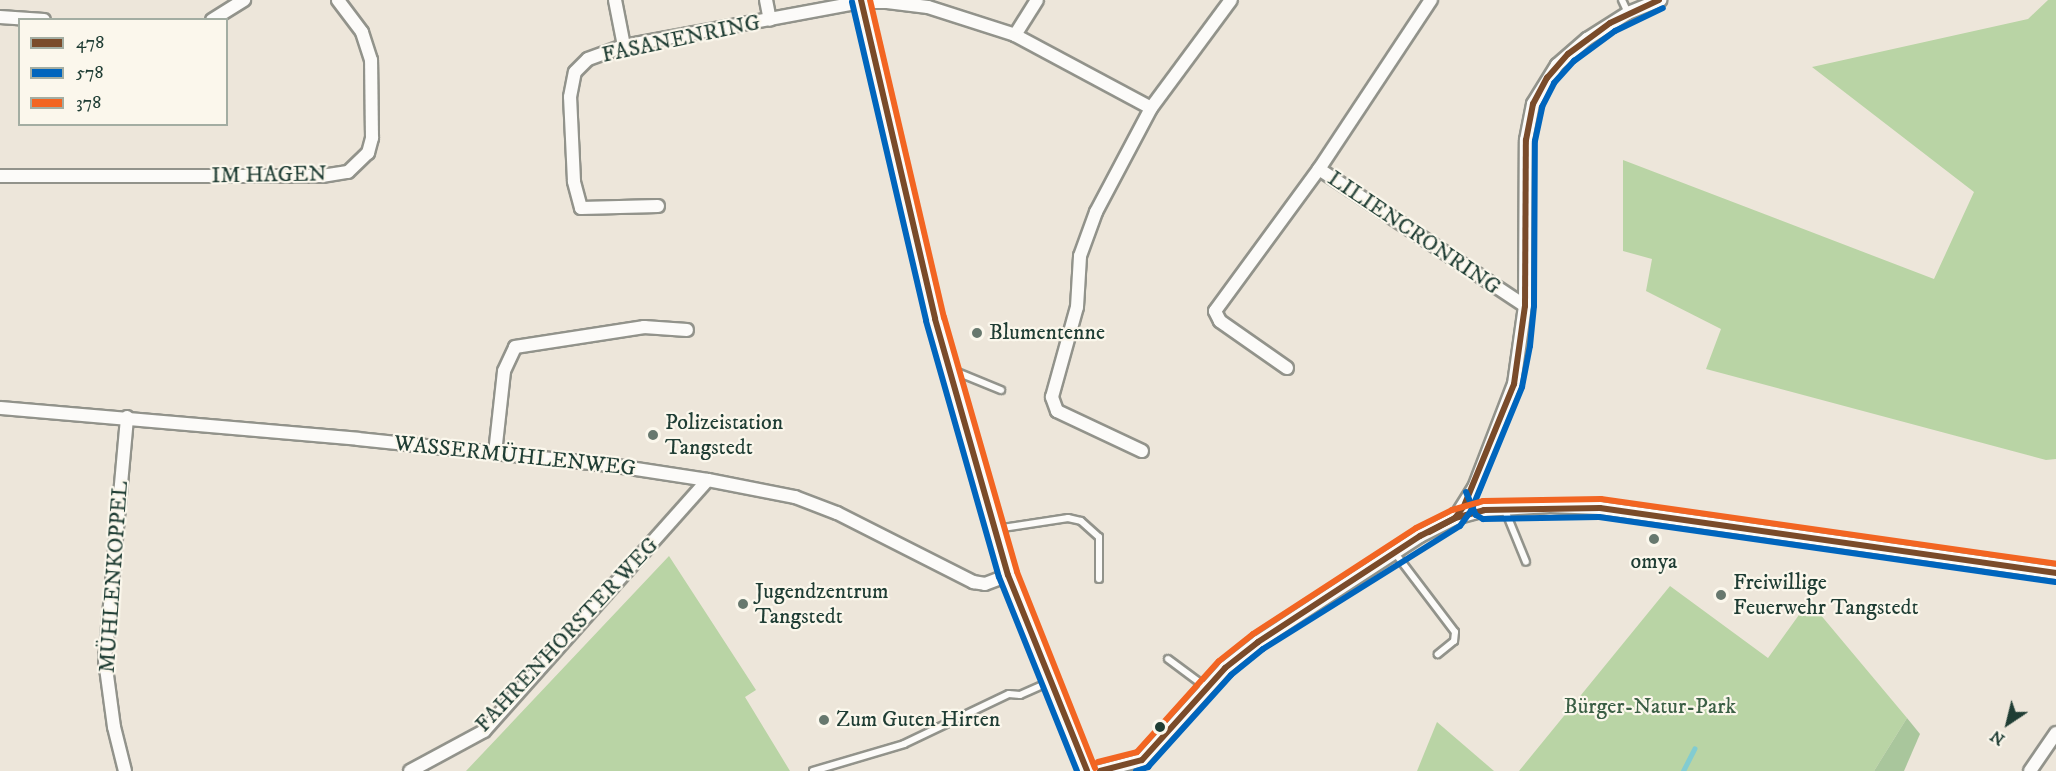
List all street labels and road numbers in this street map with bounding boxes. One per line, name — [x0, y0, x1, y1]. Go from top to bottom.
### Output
street label: FASANENRING — [600, 9, 762, 69]
street label: IM HAGEN — [211, 161, 327, 189]
street label: LILIENCRONRING — [1323, 165, 1505, 301]
street label: WASSERMÜHLENWEG — [393, 430, 637, 482]
street label: MÜHLENKOPPEL — [94, 480, 134, 674]
street label: FAHRENHORSTER WEG — [470, 532, 664, 738]

